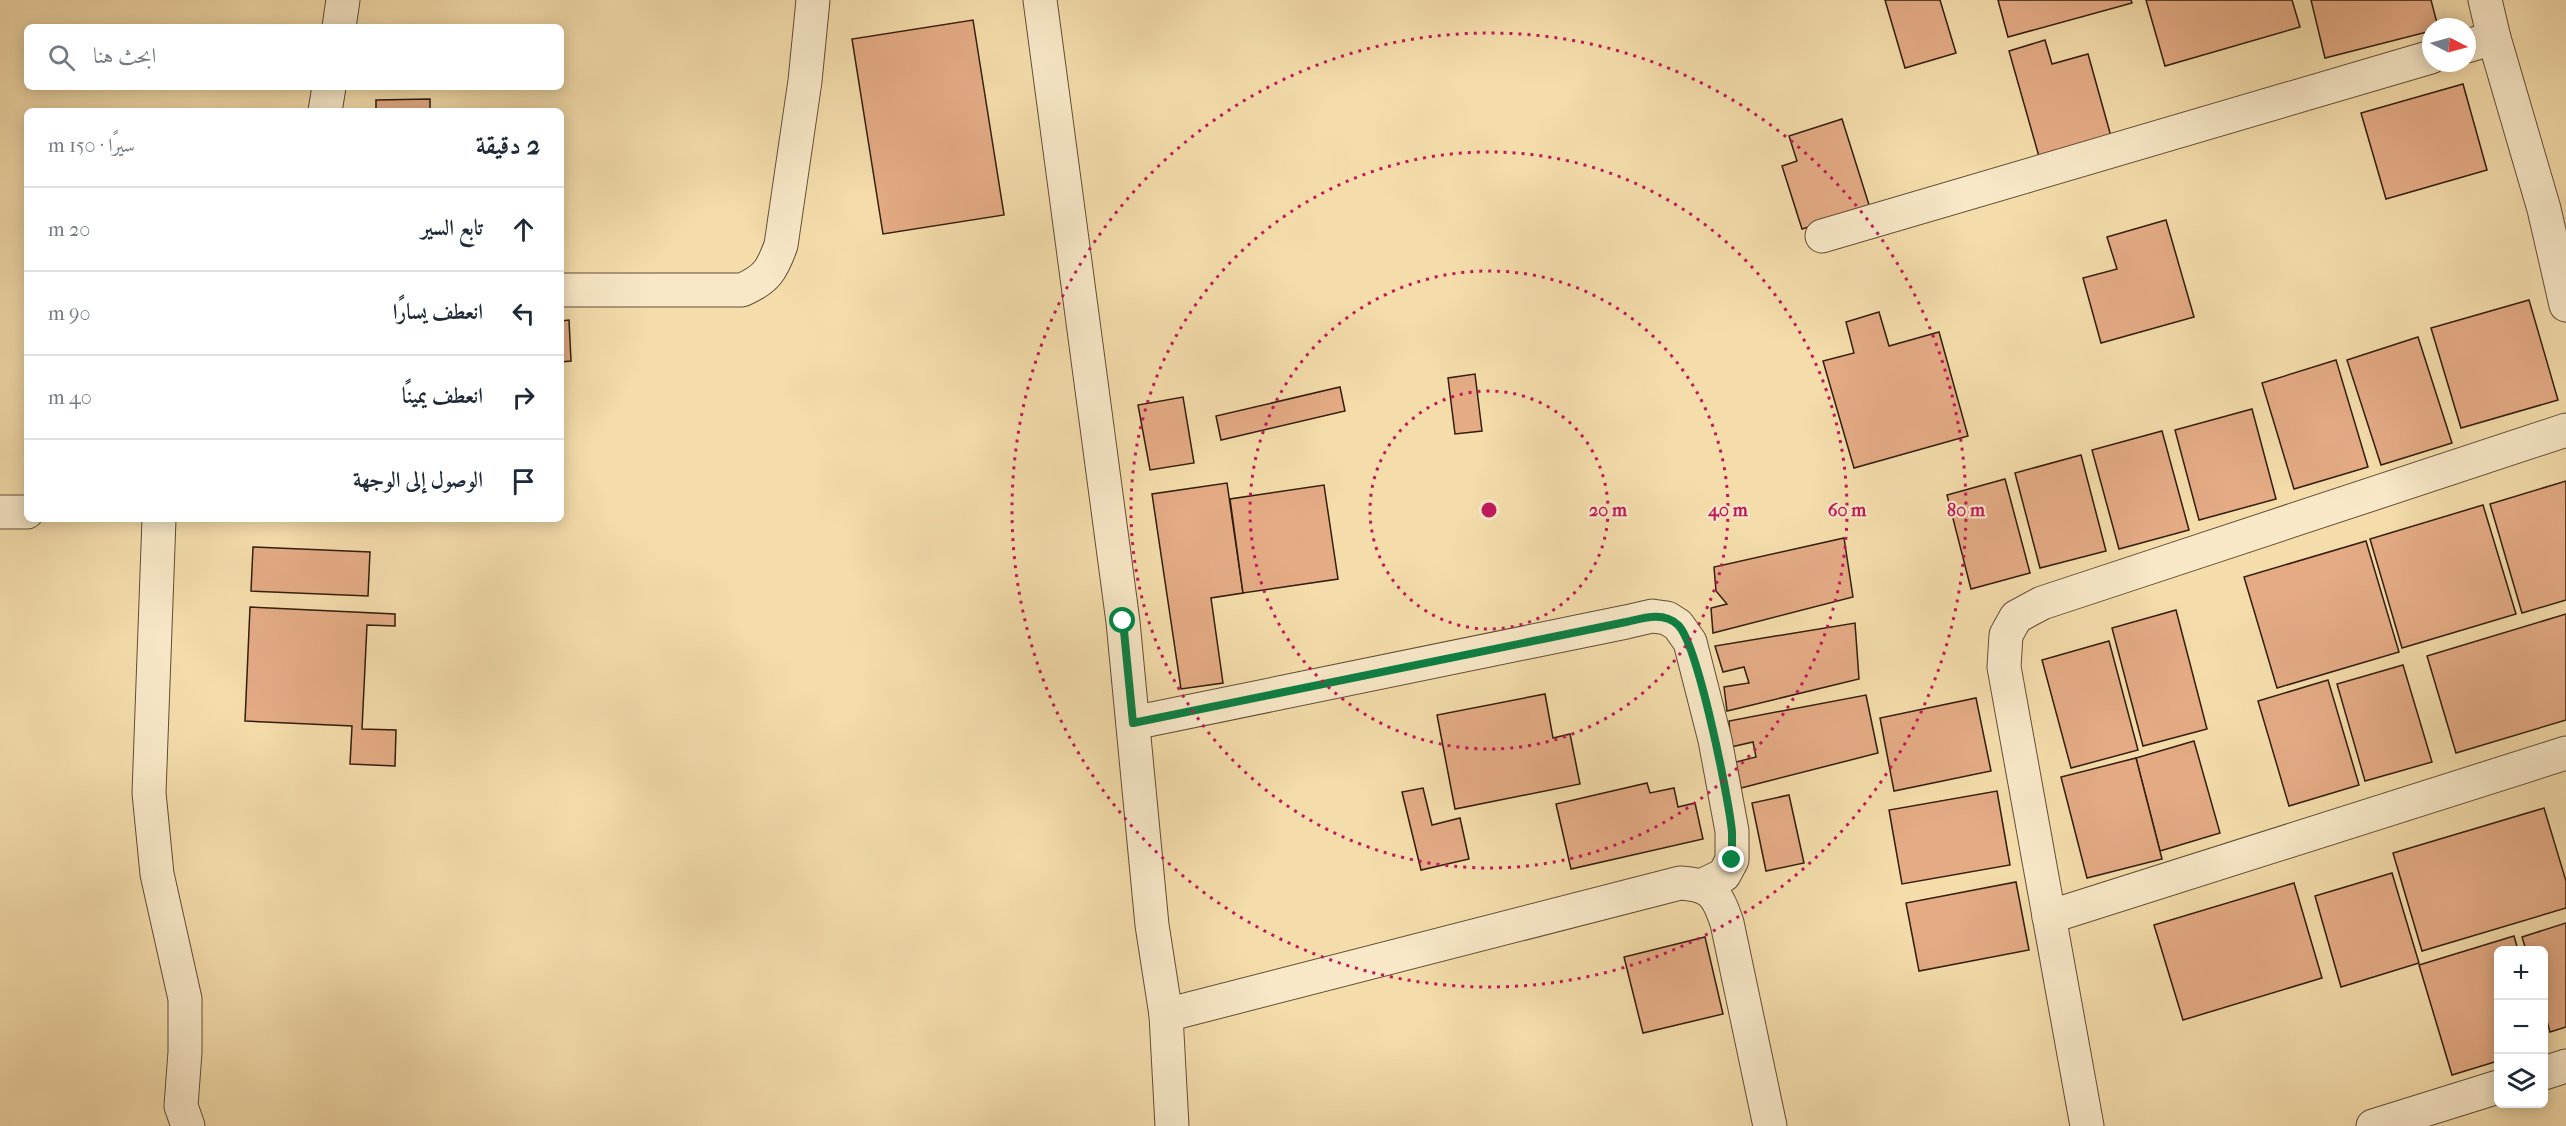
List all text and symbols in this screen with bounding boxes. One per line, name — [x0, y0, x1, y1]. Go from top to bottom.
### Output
north arrow — [2422, 18, 2476, 72]
search box — [24, 24, 564, 90]
icon: search — [45, 41, 78, 74]
text: ابحث هنا — [93, 43, 156, 69]
text: 2 دقيقة — [476, 130, 540, 161]
text: سيرًا · 150 m — [48, 134, 135, 157]
icon: ahead — [507, 213, 540, 246]
text: تابع السير — [421, 215, 483, 241]
text: 20 m — [48, 218, 90, 241]
icon: left — [507, 297, 540, 330]
text: انعطف يسارًا — [393, 299, 483, 325]
text: 90 m — [48, 302, 90, 325]
icon: right — [507, 381, 540, 414]
text: انعطف يمينًا — [402, 383, 483, 409]
text: 40 m — [48, 386, 92, 409]
icon: arrive — [507, 465, 540, 498]
text: الوصول إلى الوجهة — [353, 467, 483, 493]
centre of rings — [1479, 500, 1499, 520]
text: 20 m — [1589, 500, 1628, 521]
text: 40 m — [1707, 500, 1749, 521]
text: 60 m — [1828, 500, 1867, 521]
text: 80 m — [1947, 500, 1986, 521]
route start — [1109, 607, 1135, 633]
route end — [1718, 846, 1744, 872]
map controls — [2494, 946, 2548, 1108]
button: + — [2494, 946, 2548, 1000]
button: − — [2494, 1000, 2548, 1054]
button: layers — [2494, 1054, 2548, 1108]

